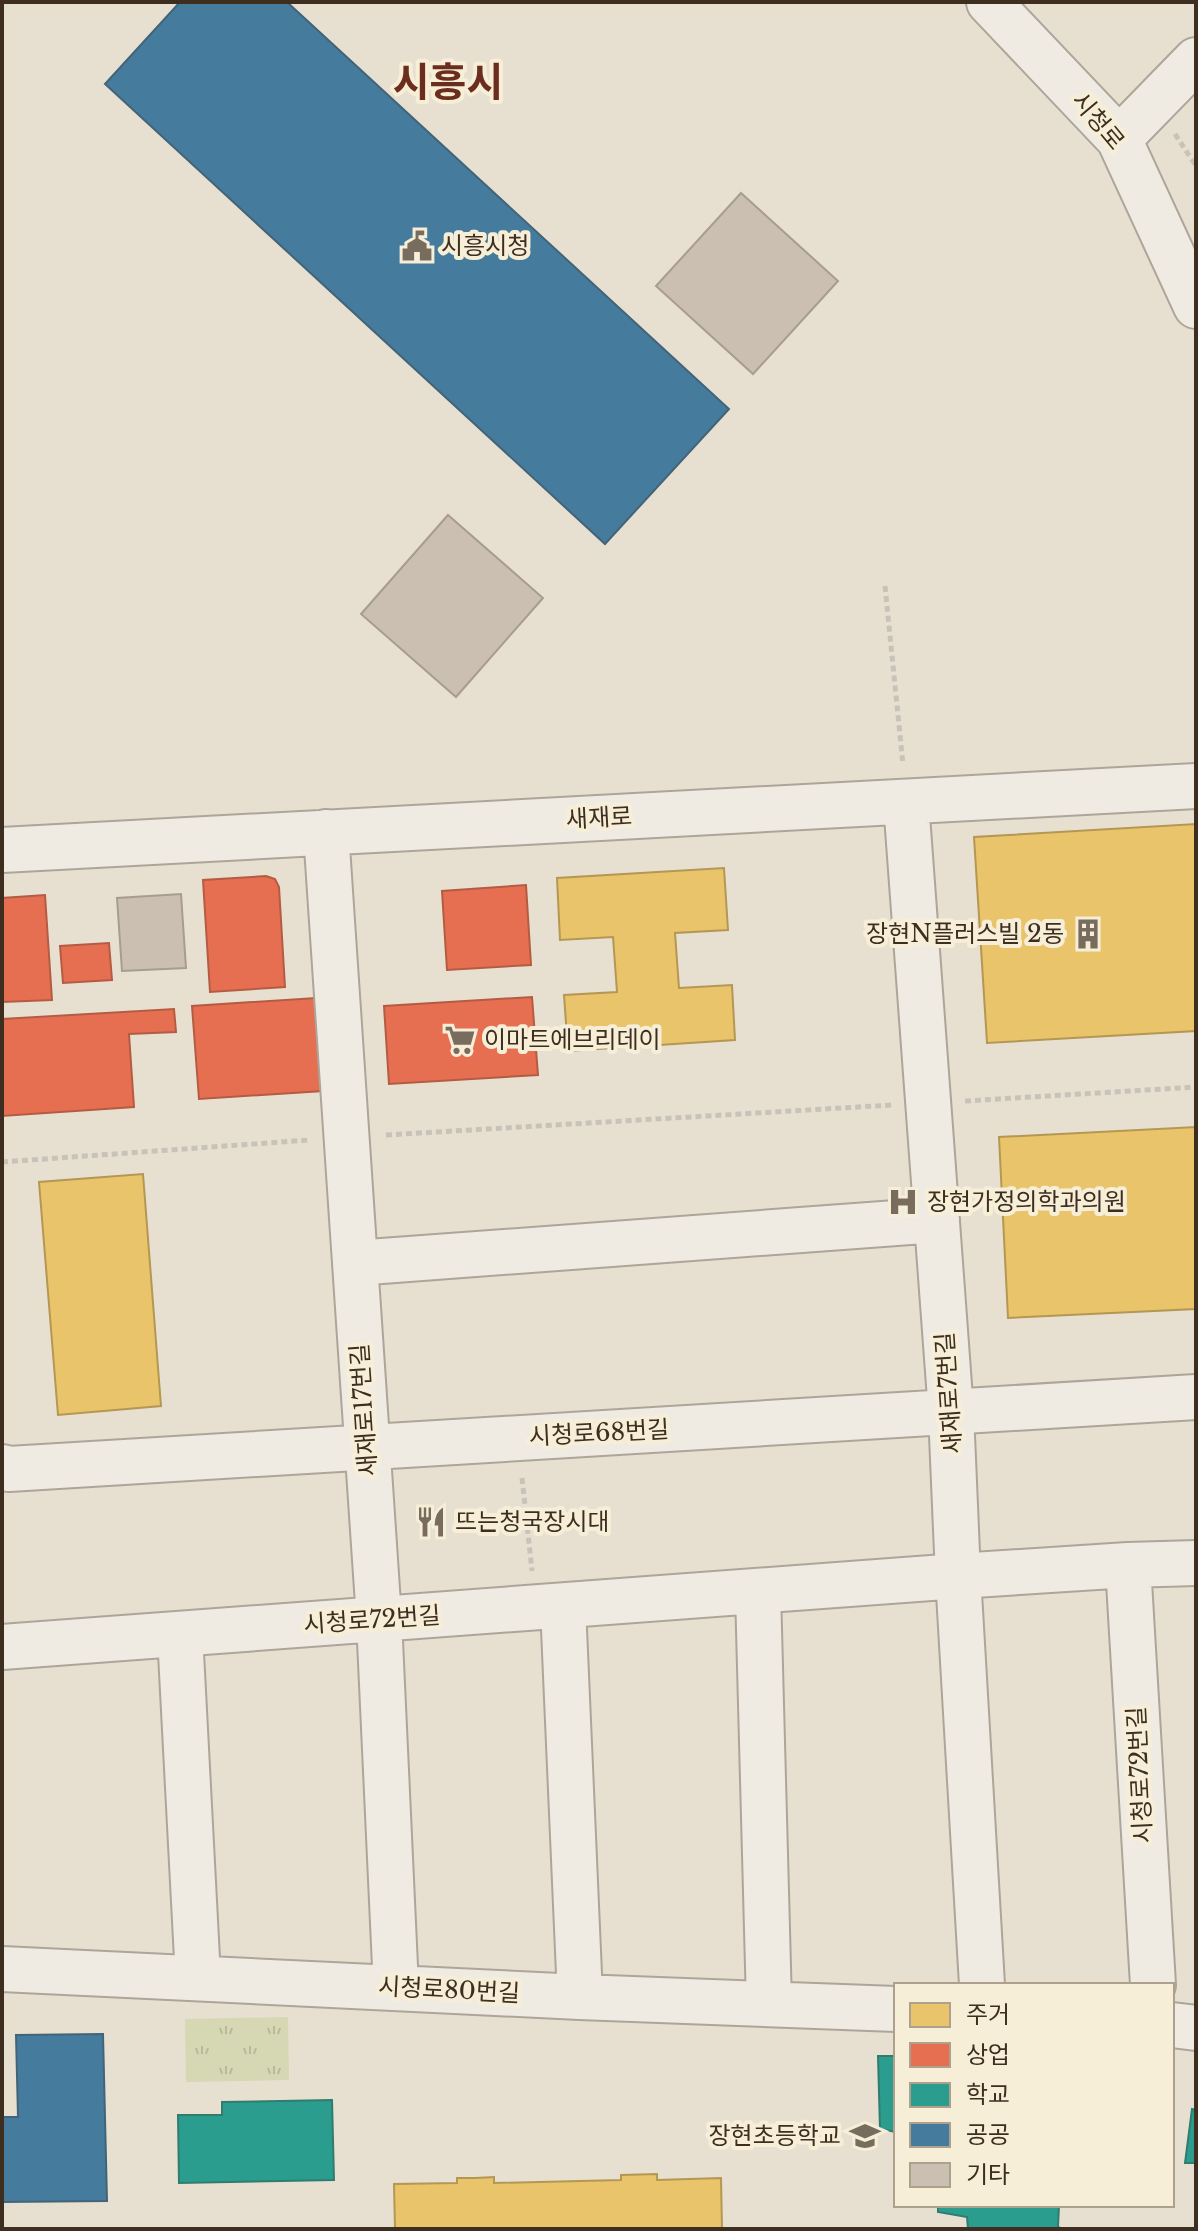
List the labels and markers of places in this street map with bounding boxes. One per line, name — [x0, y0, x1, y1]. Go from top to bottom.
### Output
public building icon: 시흥시청 — [400, 229, 434, 263]
place label: 시흥시청 — [441, 231, 529, 260]
building icon: 장현N플러스빌 2동 — [1071, 917, 1105, 951]
place label: 장현N플러스빌 2동 — [866, 919, 1064, 948]
supermarket icon: 이마트에브리데이 — [443, 1023, 477, 1057]
place label: 이마트에브리데이 — [484, 1025, 661, 1054]
hospital icon: 장현가정의학과의원 — [886, 1185, 920, 1219]
place label: 장현가정의학과의원 — [927, 1187, 1126, 1216]
restaurant icon: 뜨는청국장시대 — [414, 1505, 448, 1539]
place label: 뜨는청국장시대 — [455, 1507, 610, 1536]
school or university icon: 장현초등학교 — [848, 2119, 882, 2153]
place label: 장현초등학교 — [709, 2121, 841, 2150]

